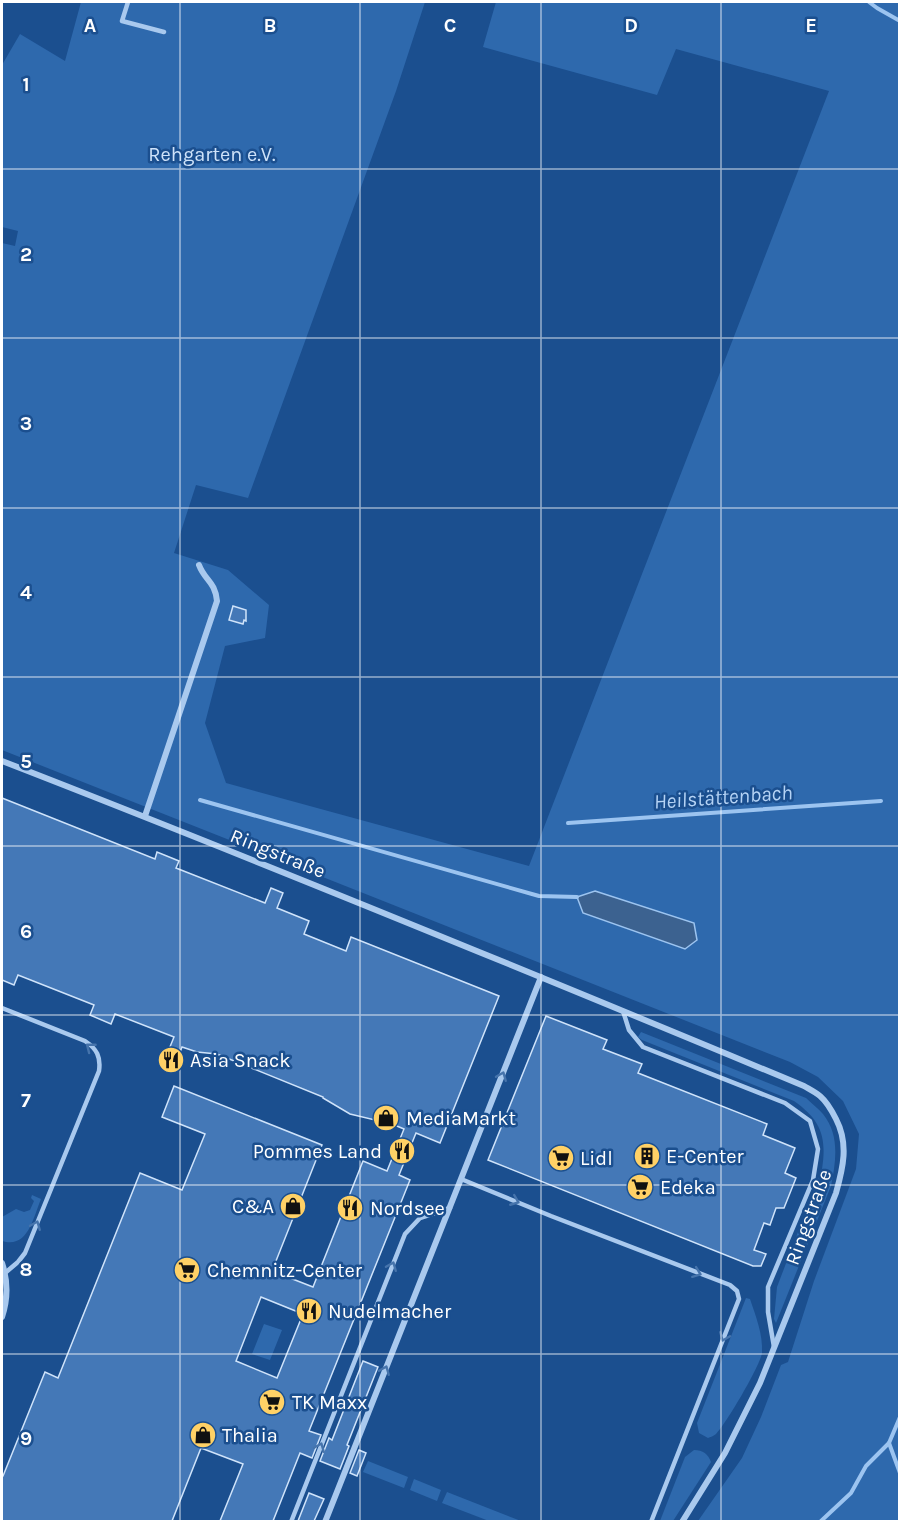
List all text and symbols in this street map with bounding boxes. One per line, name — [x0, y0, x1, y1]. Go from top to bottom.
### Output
text: A — [84, 14, 97, 37]
text: B — [264, 14, 276, 37]
text: C — [444, 14, 456, 37]
text: D — [624, 14, 638, 37]
text: E — [805, 14, 817, 37]
text: 1 — [22, 73, 30, 96]
park label: Rehgarten e.V. — [148, 143, 276, 166]
text: 2 — [20, 243, 32, 266]
text: 3 — [20, 412, 32, 435]
text: 4 — [20, 581, 32, 604]
text: 5 — [20, 750, 32, 773]
water label: Heilstättenbach — [653, 780, 793, 814]
street label: Ringstraße — [227, 824, 329, 883]
text: 6 — [20, 920, 32, 943]
one-way arrow — [86, 1043, 97, 1054]
restaurant icon: Asia Snack — [156, 1045, 186, 1075]
place label: Asia Snack — [190, 1049, 290, 1072]
one-way arrow — [495, 1071, 507, 1082]
text: 7 — [21, 1089, 31, 1112]
shop icon: MediaMarkt — [371, 1103, 401, 1133]
place label: MediaMarkt — [406, 1107, 516, 1130]
restaurant icon: Pommes Land — [387, 1136, 417, 1166]
place label: Pommes Land — [253, 1140, 382, 1163]
building icon: E-Center — [632, 1141, 662, 1171]
supermarket icon: Lidl — [546, 1143, 576, 1173]
place label: E-Center — [666, 1145, 745, 1168]
place label: Lidl — [580, 1147, 613, 1170]
street label: Ringstraße — [780, 1166, 836, 1268]
supermarket icon: Edeka — [625, 1172, 655, 1202]
place label: Edeka — [660, 1176, 716, 1199]
shop icon: C&A — [278, 1191, 308, 1221]
restaurant icon: Nordsee — [335, 1193, 365, 1223]
one-way arrow — [509, 1194, 520, 1206]
place label: C&A — [232, 1195, 274, 1218]
place label: Nordsee — [370, 1197, 445, 1220]
one-way arrow — [29, 1220, 41, 1231]
supermarket icon: Chemnitz-Center — [172, 1255, 202, 1285]
text: 8 — [20, 1258, 32, 1281]
place label: Chemnitz-Center — [207, 1259, 363, 1282]
one-way arrow — [385, 1261, 397, 1272]
one-way arrow — [690, 1266, 701, 1278]
restaurant icon: Nudelmacher — [294, 1296, 324, 1326]
place label: Nudelmacher — [328, 1300, 452, 1323]
one-way arrow — [719, 1331, 731, 1342]
one-way arrow — [378, 1365, 390, 1376]
supermarket icon: TK Maxx — [257, 1387, 287, 1417]
place label: TK Maxx — [292, 1391, 367, 1414]
shop icon: Thalia — [188, 1420, 218, 1450]
place label: Thalia — [222, 1424, 278, 1447]
text: 9 — [20, 1427, 32, 1450]
one-way arrow — [313, 1443, 325, 1454]

